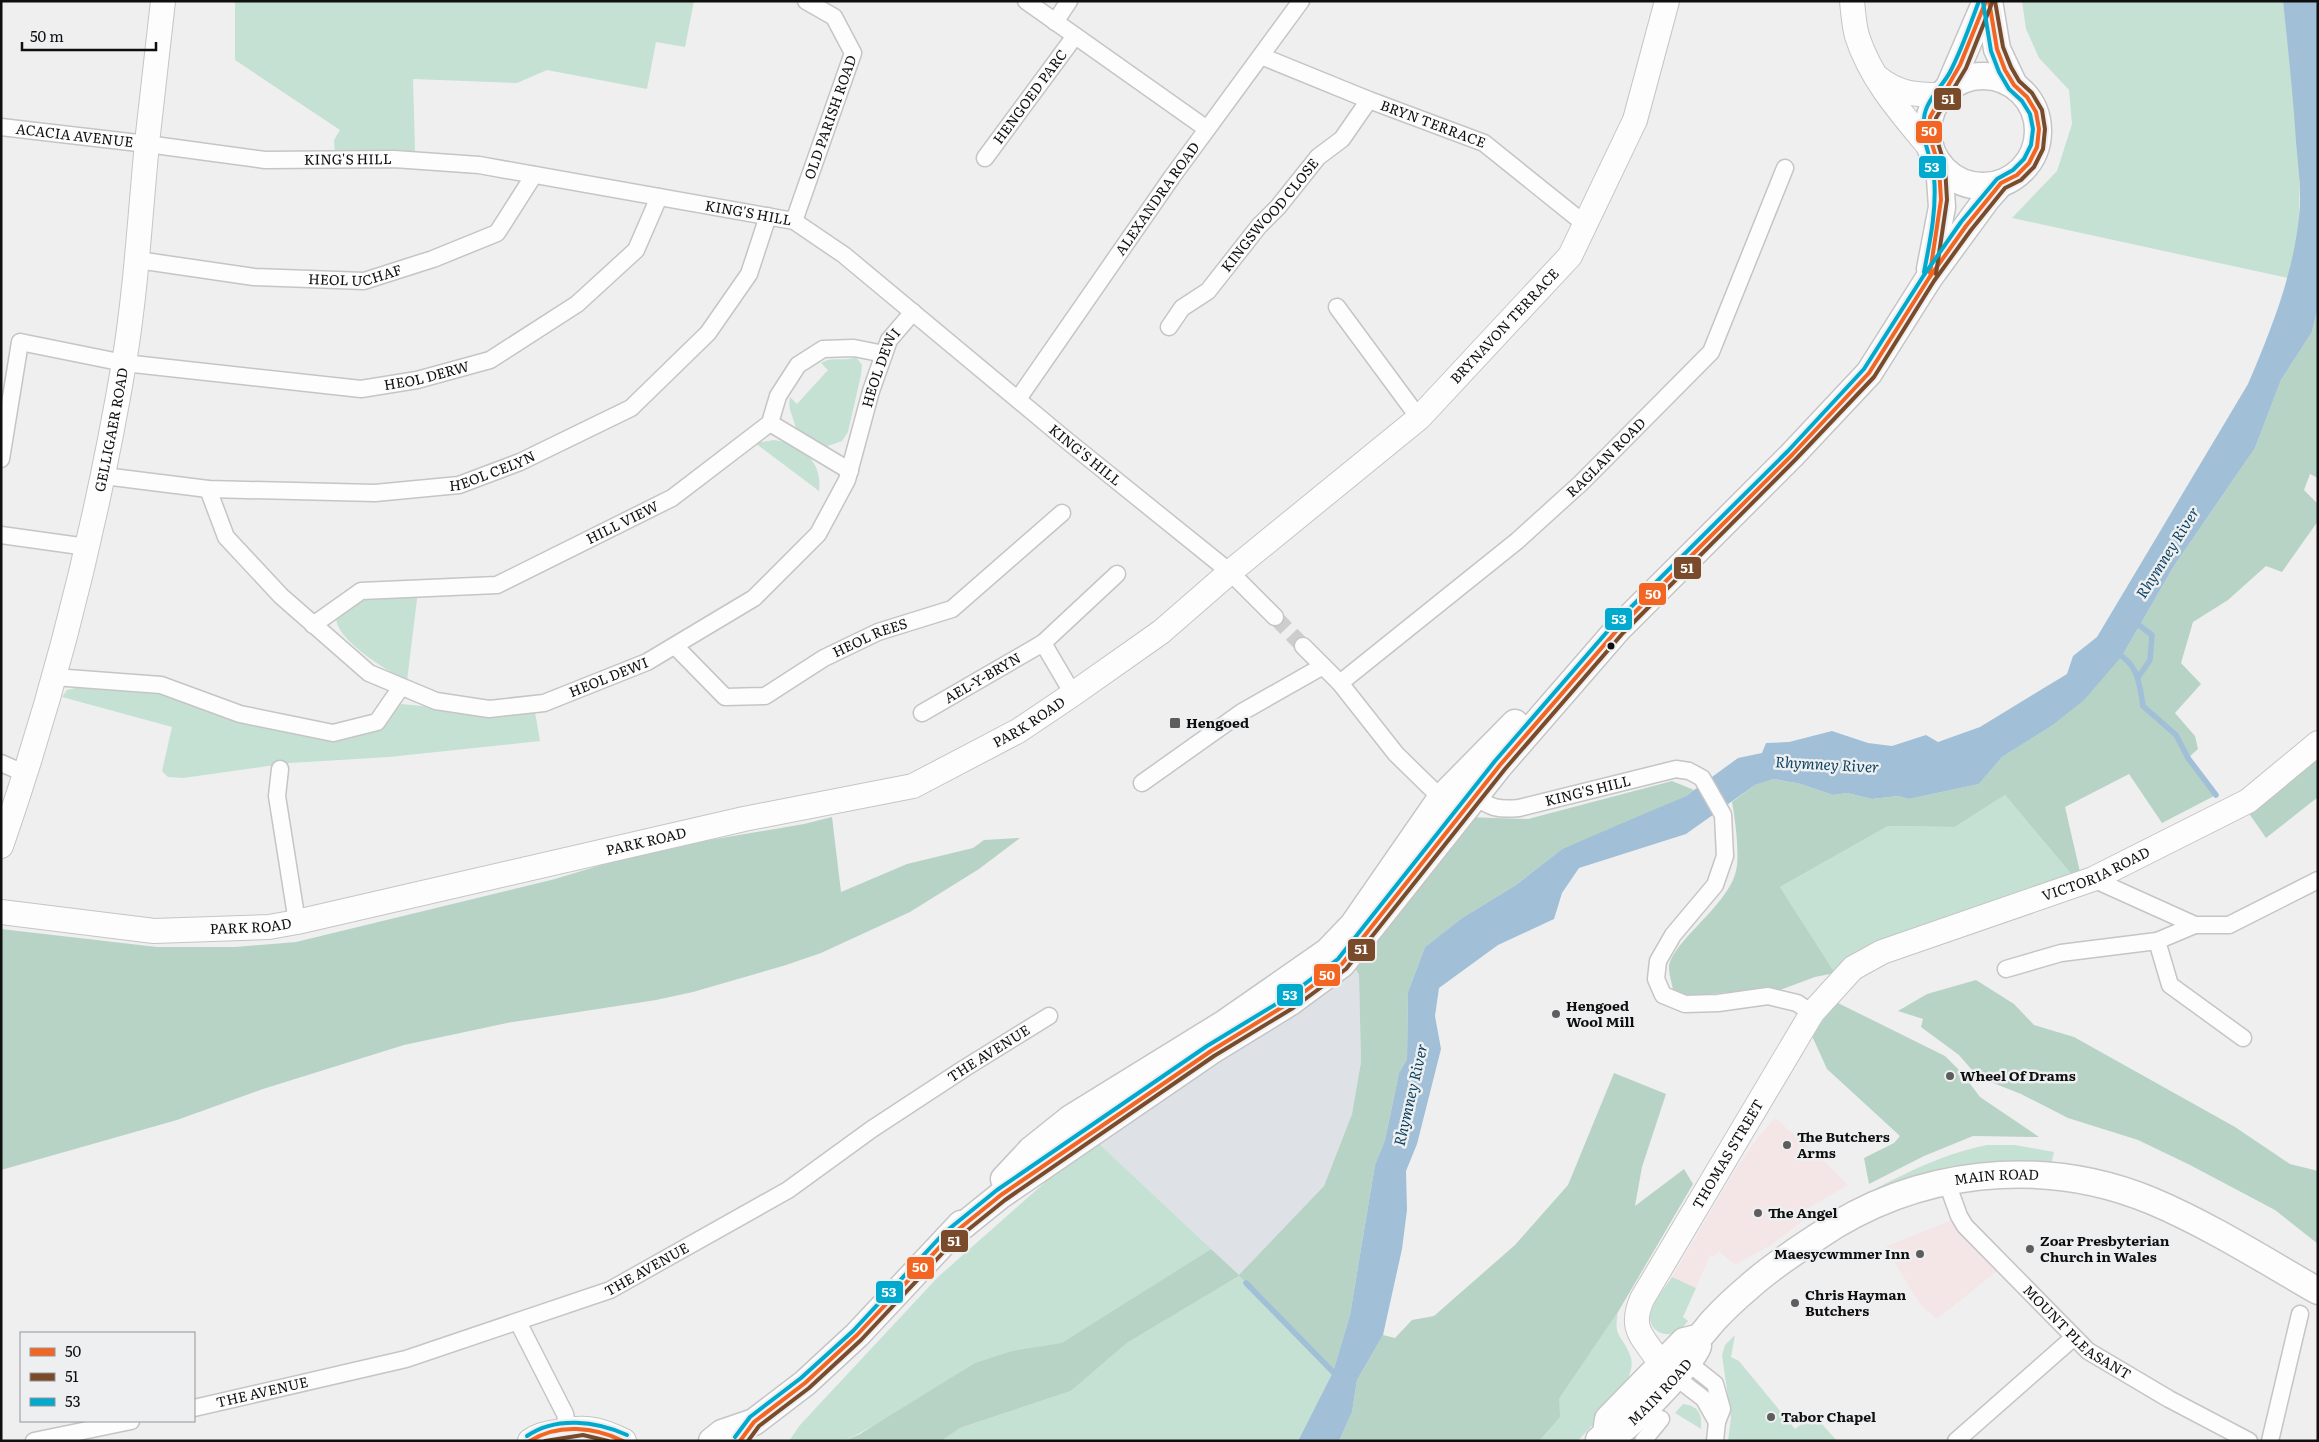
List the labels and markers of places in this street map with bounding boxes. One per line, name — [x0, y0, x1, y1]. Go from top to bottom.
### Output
unlabelled marker — [1606, 641, 1616, 651]
place label: Hengoed — [1186, 712, 1249, 732]
marker: Hengoed — [1168, 716, 1182, 730]
place label: Hengoed Wool Mill — [1566, 995, 1635, 1031]
marker: Hengoed Wool Mill — [1550, 1008, 1562, 1020]
place label: Wheel Of Drams — [1960, 1065, 2076, 1085]
marker: Wheel Of Drams — [1944, 1070, 1956, 1082]
place label: The Butchers Arms — [1797, 1126, 1890, 1162]
marker: The Butchers Arms — [1781, 1139, 1793, 1151]
place label: The Angel — [1768, 1202, 1838, 1222]
marker: The Angel — [1752, 1207, 1764, 1219]
place label: Zoar Presbyterian Church in Wales — [2040, 1230, 2170, 1266]
place label: Maesycwmmer Inn — [1774, 1243, 1910, 1263]
marker: Zoar Presbyterian Church in Wales — [2024, 1243, 2036, 1255]
marker: Maesycwmmer Inn — [1914, 1248, 1926, 1260]
place label: Chris Hayman Butchers — [1805, 1284, 1906, 1320]
marker: Chris Hayman Butchers — [1789, 1297, 1801, 1309]
place label: Tabor Chapel — [1781, 1406, 1876, 1426]
marker: Tabor Chapel — [1765, 1411, 1777, 1423]

